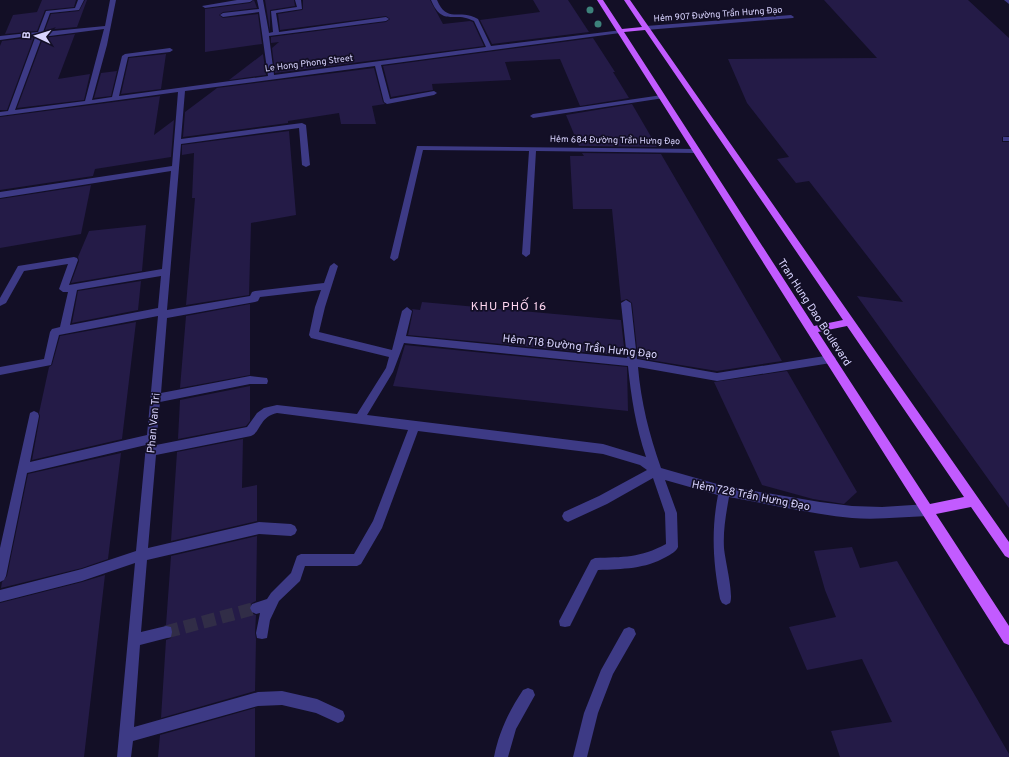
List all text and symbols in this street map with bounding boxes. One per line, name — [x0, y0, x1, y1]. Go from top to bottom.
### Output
street label: Hẻm 907 Đường Trần Hưng Đạo — [653, 4, 783, 24]
north arrow — [16, 16, 56, 56]
text: B — [20, 31, 34, 40]
street label: Le Hong Phong Street — [264, 53, 354, 74]
street label: Hẻm 684 Đường Trần Hưng Đạo — [550, 133, 680, 147]
street label: Tran Hung Dao Boulevard — [774, 256, 854, 369]
district label: KHU PHỐ 16 — [471, 297, 547, 315]
street label: Hẻm 718 Đường Trần Hưng Đạo — [502, 332, 658, 362]
street label: Phan Van Tri — [144, 392, 164, 454]
street label: Hẻm 728 Trần Hưng Đạo — [690, 478, 811, 514]

